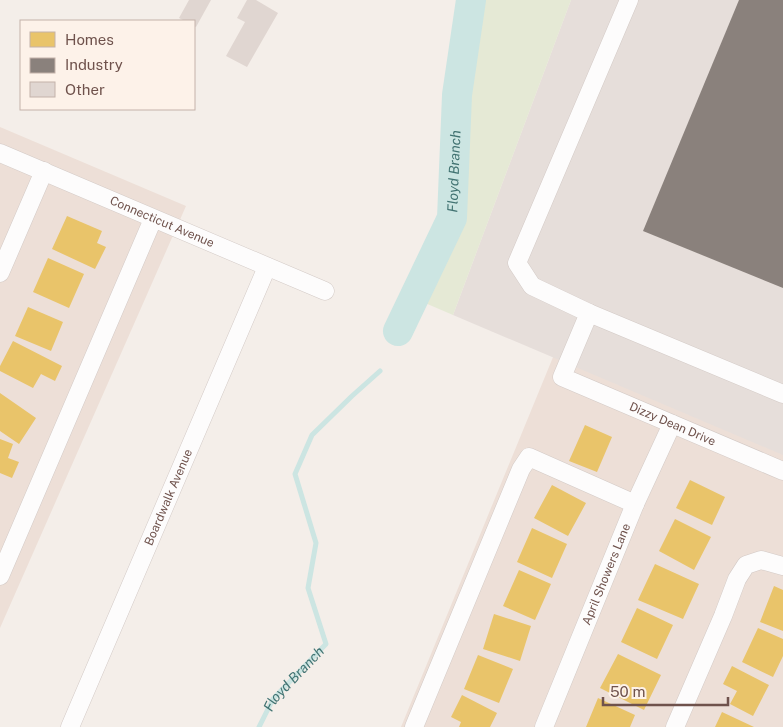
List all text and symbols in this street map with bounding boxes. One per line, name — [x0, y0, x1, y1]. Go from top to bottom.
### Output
legend — [20, 20, 195, 110]
text: Homes — [65, 31, 114, 48]
text: Industry — [65, 56, 123, 73]
text: Other — [65, 81, 105, 98]
water label: Floyd Branch — [444, 130, 464, 213]
street label: Connecticut Avenue — [108, 193, 216, 250]
street label: Dizzy Dean Drive — [627, 399, 718, 449]
street label: Boardwalk Avenue — [142, 447, 195, 548]
street label: April Showers Lane — [579, 521, 633, 627]
water label: Floyd Branch — [260, 643, 327, 714]
scale bar — [603, 674, 728, 706]
text: 50 m — [610, 683, 645, 700]

